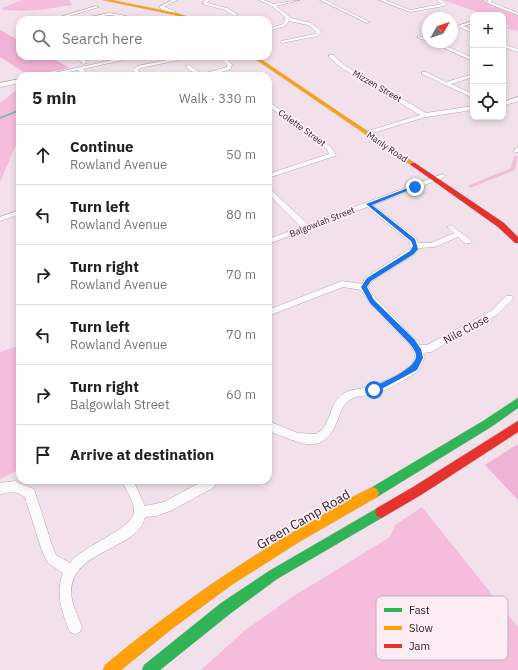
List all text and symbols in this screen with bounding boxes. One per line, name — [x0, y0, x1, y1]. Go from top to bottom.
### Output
north arrow — [422, 12, 458, 48]
map controls — [470, 12, 506, 120]
button: + — [470, 12, 506, 48]
search box — [16, 16, 272, 60]
icon: search — [30, 27, 52, 49]
text: Search here — [62, 29, 142, 48]
button: − — [470, 48, 506, 84]
street label: Mizzen Street — [351, 67, 404, 104]
button: locate — [470, 84, 506, 120]
text: 5 min — [32, 87, 76, 109]
text: Walk · 330 m — [179, 90, 256, 107]
street label: Colette Street — [276, 107, 328, 148]
street label: Manly Road — [365, 129, 410, 164]
text: Continue — [70, 137, 134, 156]
icon: ahead — [32, 144, 54, 166]
text: 50 m — [226, 146, 256, 163]
text: Rowland Avenue — [70, 156, 167, 173]
route end — [406, 178, 424, 196]
text: Turn left — [70, 197, 130, 216]
icon: left — [32, 204, 54, 226]
street label: Balgowlah Street — [288, 204, 356, 239]
text: 80 m — [226, 206, 256, 223]
text: Rowland Avenue — [70, 216, 167, 233]
text: Turn right — [70, 257, 139, 276]
icon: right — [32, 264, 54, 286]
text: 70 m — [226, 266, 256, 283]
text: Rowland Avenue — [70, 276, 167, 293]
street label: Nile Close — [441, 311, 491, 347]
text: Turn left — [70, 317, 130, 336]
icon: left — [32, 324, 54, 346]
text: 70 m — [226, 326, 256, 343]
text: Rowland Avenue — [70, 336, 167, 353]
text: Turn right — [70, 377, 139, 396]
route start — [365, 381, 383, 399]
icon: right — [32, 384, 54, 406]
text: 60 m — [226, 386, 256, 403]
text: Balgowlah Street — [70, 396, 170, 413]
icon: arrive — [32, 444, 54, 466]
text: Arrive at destination — [70, 445, 214, 464]
street label: Green Camp Road — [253, 486, 353, 553]
legend — [376, 596, 508, 660]
text: Fast — [409, 603, 430, 617]
text: Slow — [409, 621, 433, 635]
text: Jam — [409, 639, 430, 653]

